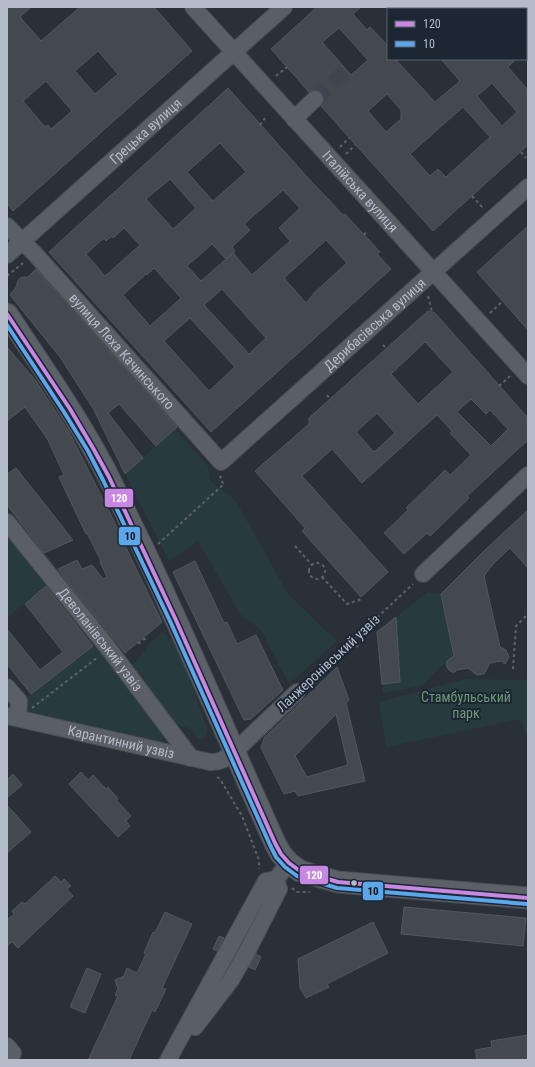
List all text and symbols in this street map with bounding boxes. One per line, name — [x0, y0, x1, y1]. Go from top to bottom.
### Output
legend — [387, 8, 527, 60]
text: 120 — [423, 17, 441, 31]
text: 10 — [423, 37, 435, 51]
street label: Грецька вулиця — [106, 95, 185, 167]
street label: Італійська вулиця — [319, 147, 401, 235]
street label: Дерибасівська вулиця — [321, 275, 429, 374]
street label: вулиця Леха Качинського — [66, 290, 178, 412]
line badge: 120 — [104, 488, 134, 508]
text: 120 — [111, 492, 128, 505]
line badge: 10 — [118, 526, 141, 546]
text: 10 — [124, 530, 136, 543]
street label: Деволанівський узвіз — [55, 584, 146, 694]
street label: Ланжеронівський узвіз — [273, 611, 383, 715]
park label: Стамбульський парк — [421, 689, 511, 721]
street label: Карантинний узвіз — [66, 722, 176, 762]
line badge: 120 — [299, 865, 329, 885]
text: 120 — [306, 869, 323, 882]
unlabelled marker — [349, 878, 359, 888]
line badge: 10 — [362, 881, 384, 901]
text: 10 — [367, 885, 379, 898]

